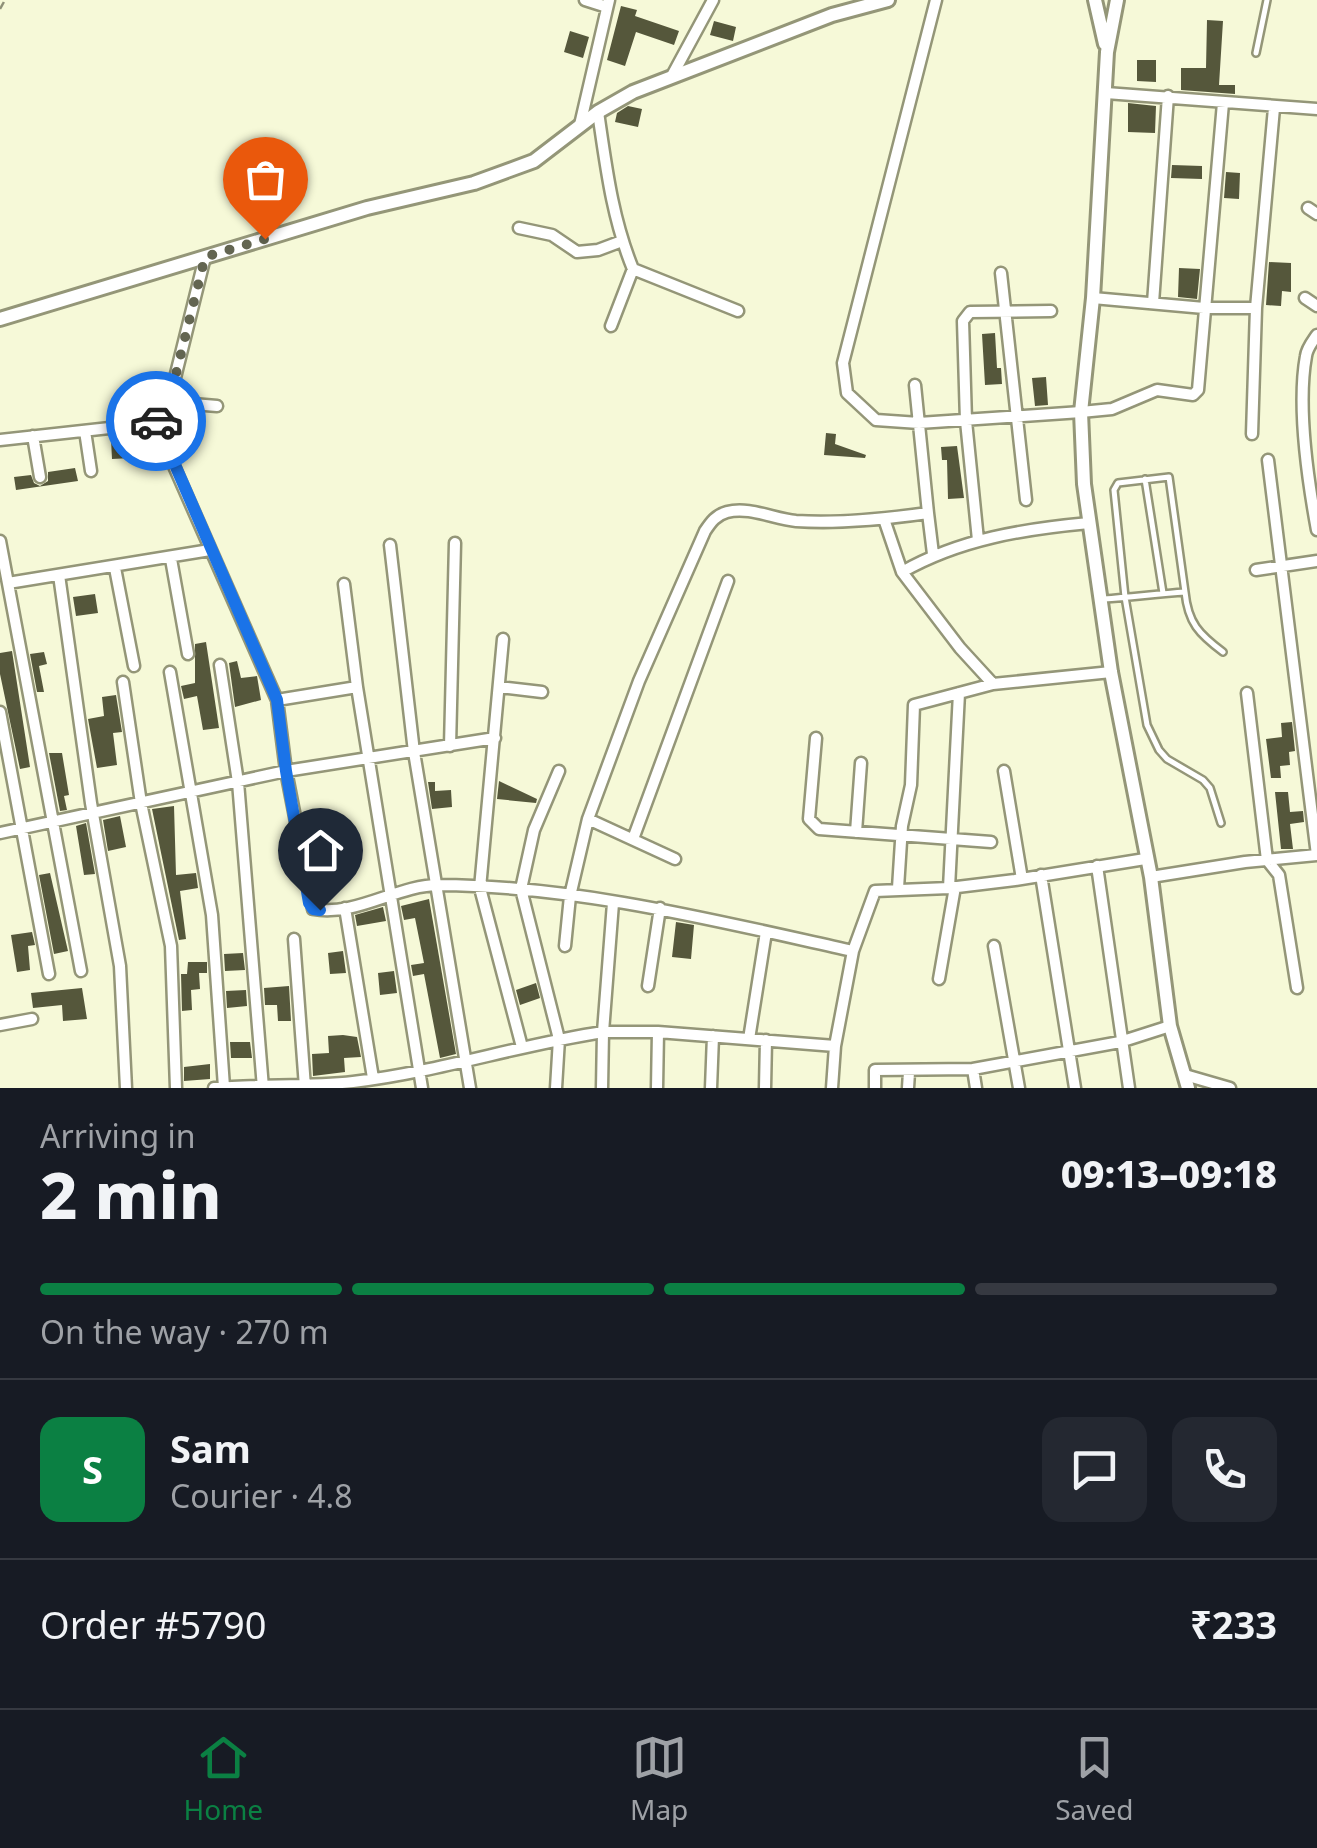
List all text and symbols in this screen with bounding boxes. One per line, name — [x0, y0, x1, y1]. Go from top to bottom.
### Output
pin — [223, 137, 308, 240]
icon: bag — [238, 152, 293, 207]
courier — [106, 371, 206, 471]
icon: car — [129, 394, 184, 449]
pin — [278, 808, 363, 911]
icon: home — [293, 823, 348, 878]
text: Arriving in — [40, 1114, 195, 1157]
text: 09:13–09:18 — [1061, 1147, 1277, 1199]
text: 2 min — [40, 1150, 222, 1238]
text: On the way · 270 m — [40, 1310, 329, 1353]
button: chat — [1042, 1417, 1147, 1522]
button: phone — [1172, 1417, 1277, 1522]
text: Sam — [170, 1422, 251, 1474]
text: S — [82, 1443, 103, 1495]
text: Courier · 4.8 — [170, 1474, 353, 1517]
text: Order #5790 — [40, 1598, 266, 1650]
text: ₹233 — [1190, 1598, 1277, 1650]
tab: Home — [183, 1730, 263, 1828]
tab: Map — [630, 1730, 688, 1828]
tab: Saved — [1055, 1730, 1134, 1828]

